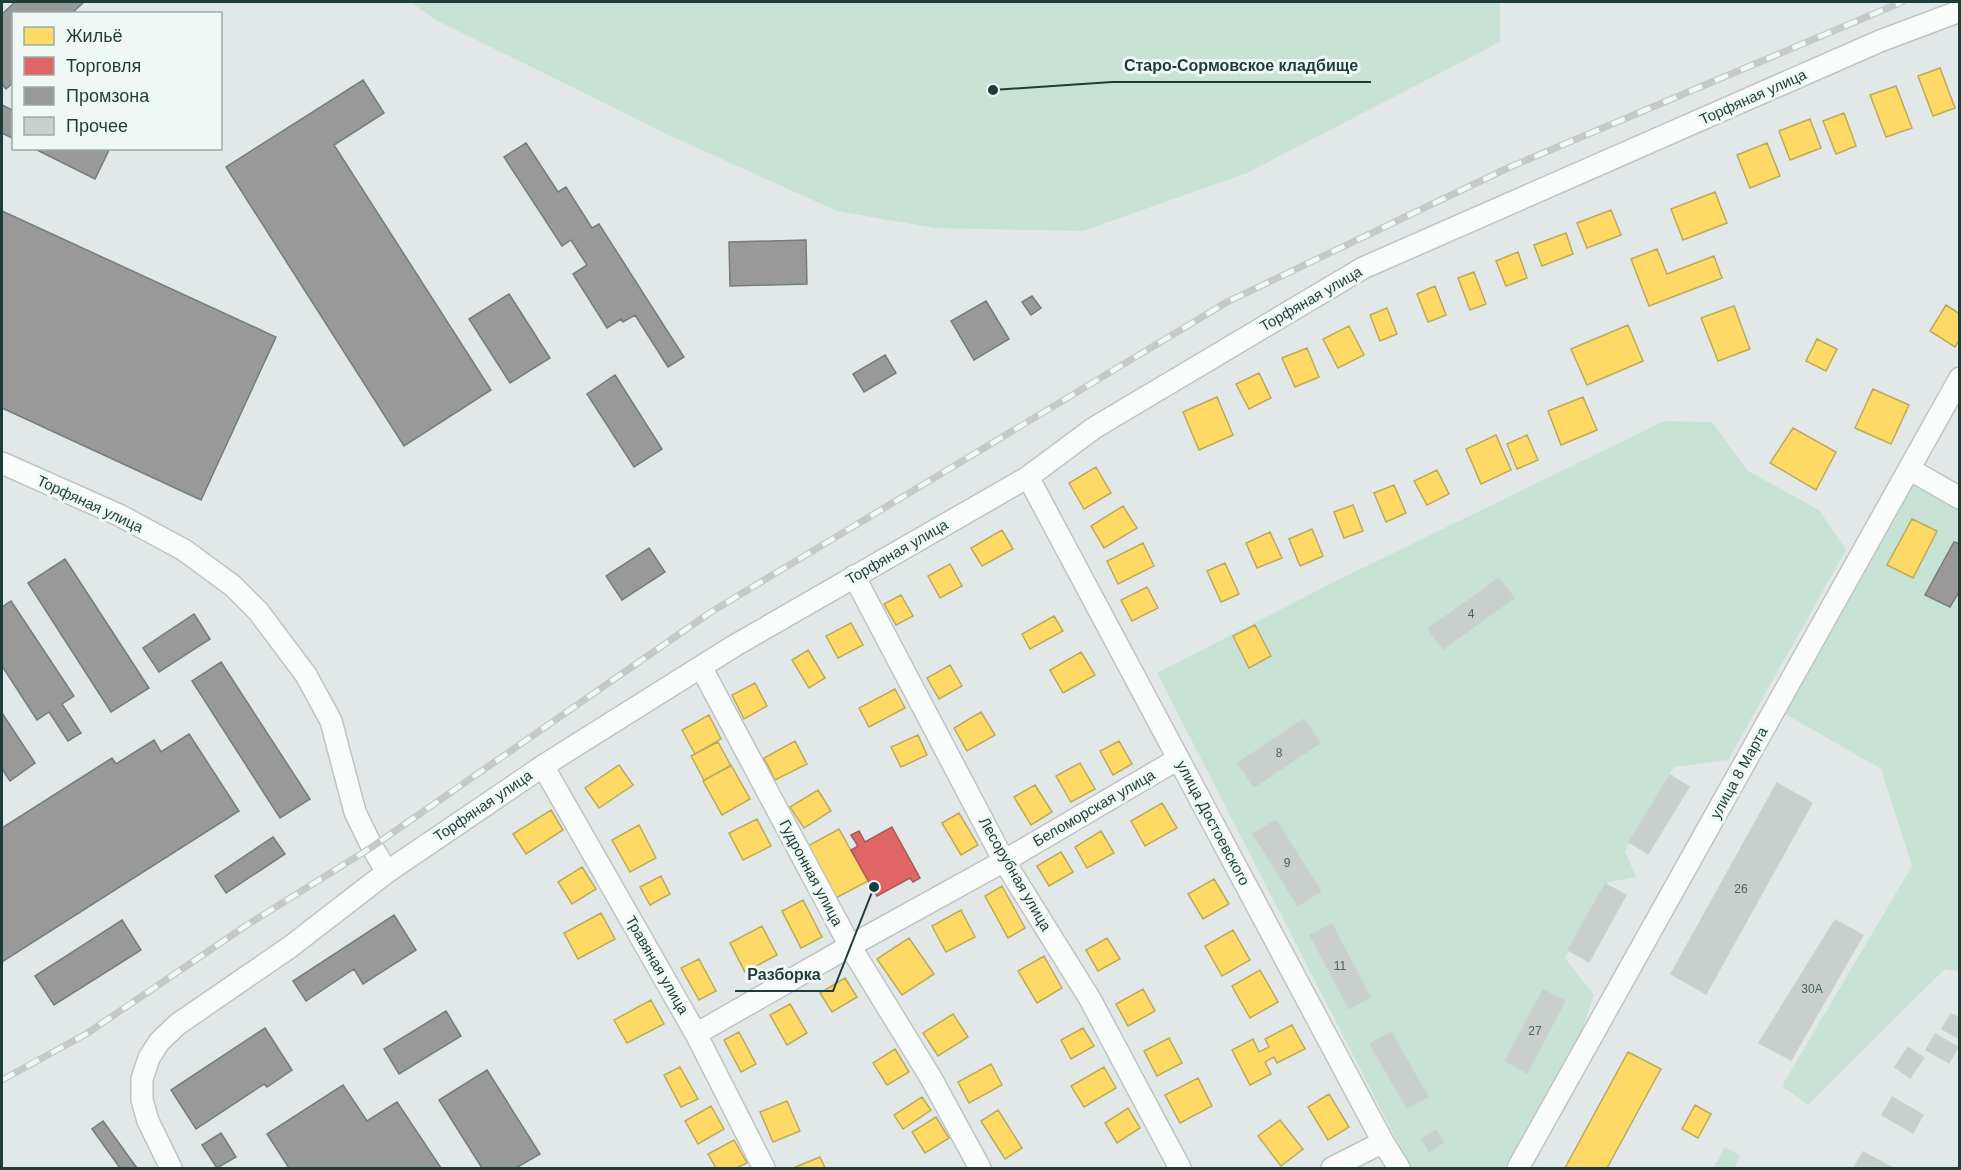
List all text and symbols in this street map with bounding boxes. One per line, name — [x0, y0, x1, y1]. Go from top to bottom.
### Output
legend — [12, 12, 222, 150]
text: Жильё — [66, 26, 123, 46]
callout: Старо-Сормовское кладбище — [1112, 48, 1371, 82]
text: Торговля — [66, 56, 141, 76]
text: Старо-Сормовское кладбище — [1124, 57, 1358, 74]
street label: Торфяная улица — [1697, 65, 1809, 128]
text: Промзона — [66, 86, 150, 106]
text: Прочее — [66, 116, 128, 136]
street label: Торфяная улица — [1257, 262, 1365, 335]
street label: Торфяная улица — [34, 472, 147, 536]
street label: Торфяная улица — [843, 515, 951, 588]
house number: 4 — [1468, 607, 1475, 621]
street label: улица 8 Марта — [1706, 723, 1771, 821]
house number: 8 — [1276, 746, 1283, 760]
street label: улица Достоевского — [1173, 757, 1254, 888]
street label: Беломорская улица — [1030, 765, 1158, 849]
street label: Торфяная улица — [430, 766, 536, 845]
street label: Лесорубная улица — [976, 814, 1055, 934]
street label: Гудронная улица — [776, 817, 847, 929]
house number: 9 — [1284, 856, 1291, 870]
house number: 26 — [1734, 882, 1748, 896]
street label: Травяная улица — [622, 912, 693, 1018]
callout: Разборка — [735, 957, 833, 991]
house number: 11 — [1334, 959, 1347, 973]
text: Разборка — [747, 966, 821, 983]
house number: 30А — [1801, 982, 1823, 996]
house number: 27 — [1528, 1024, 1542, 1038]

